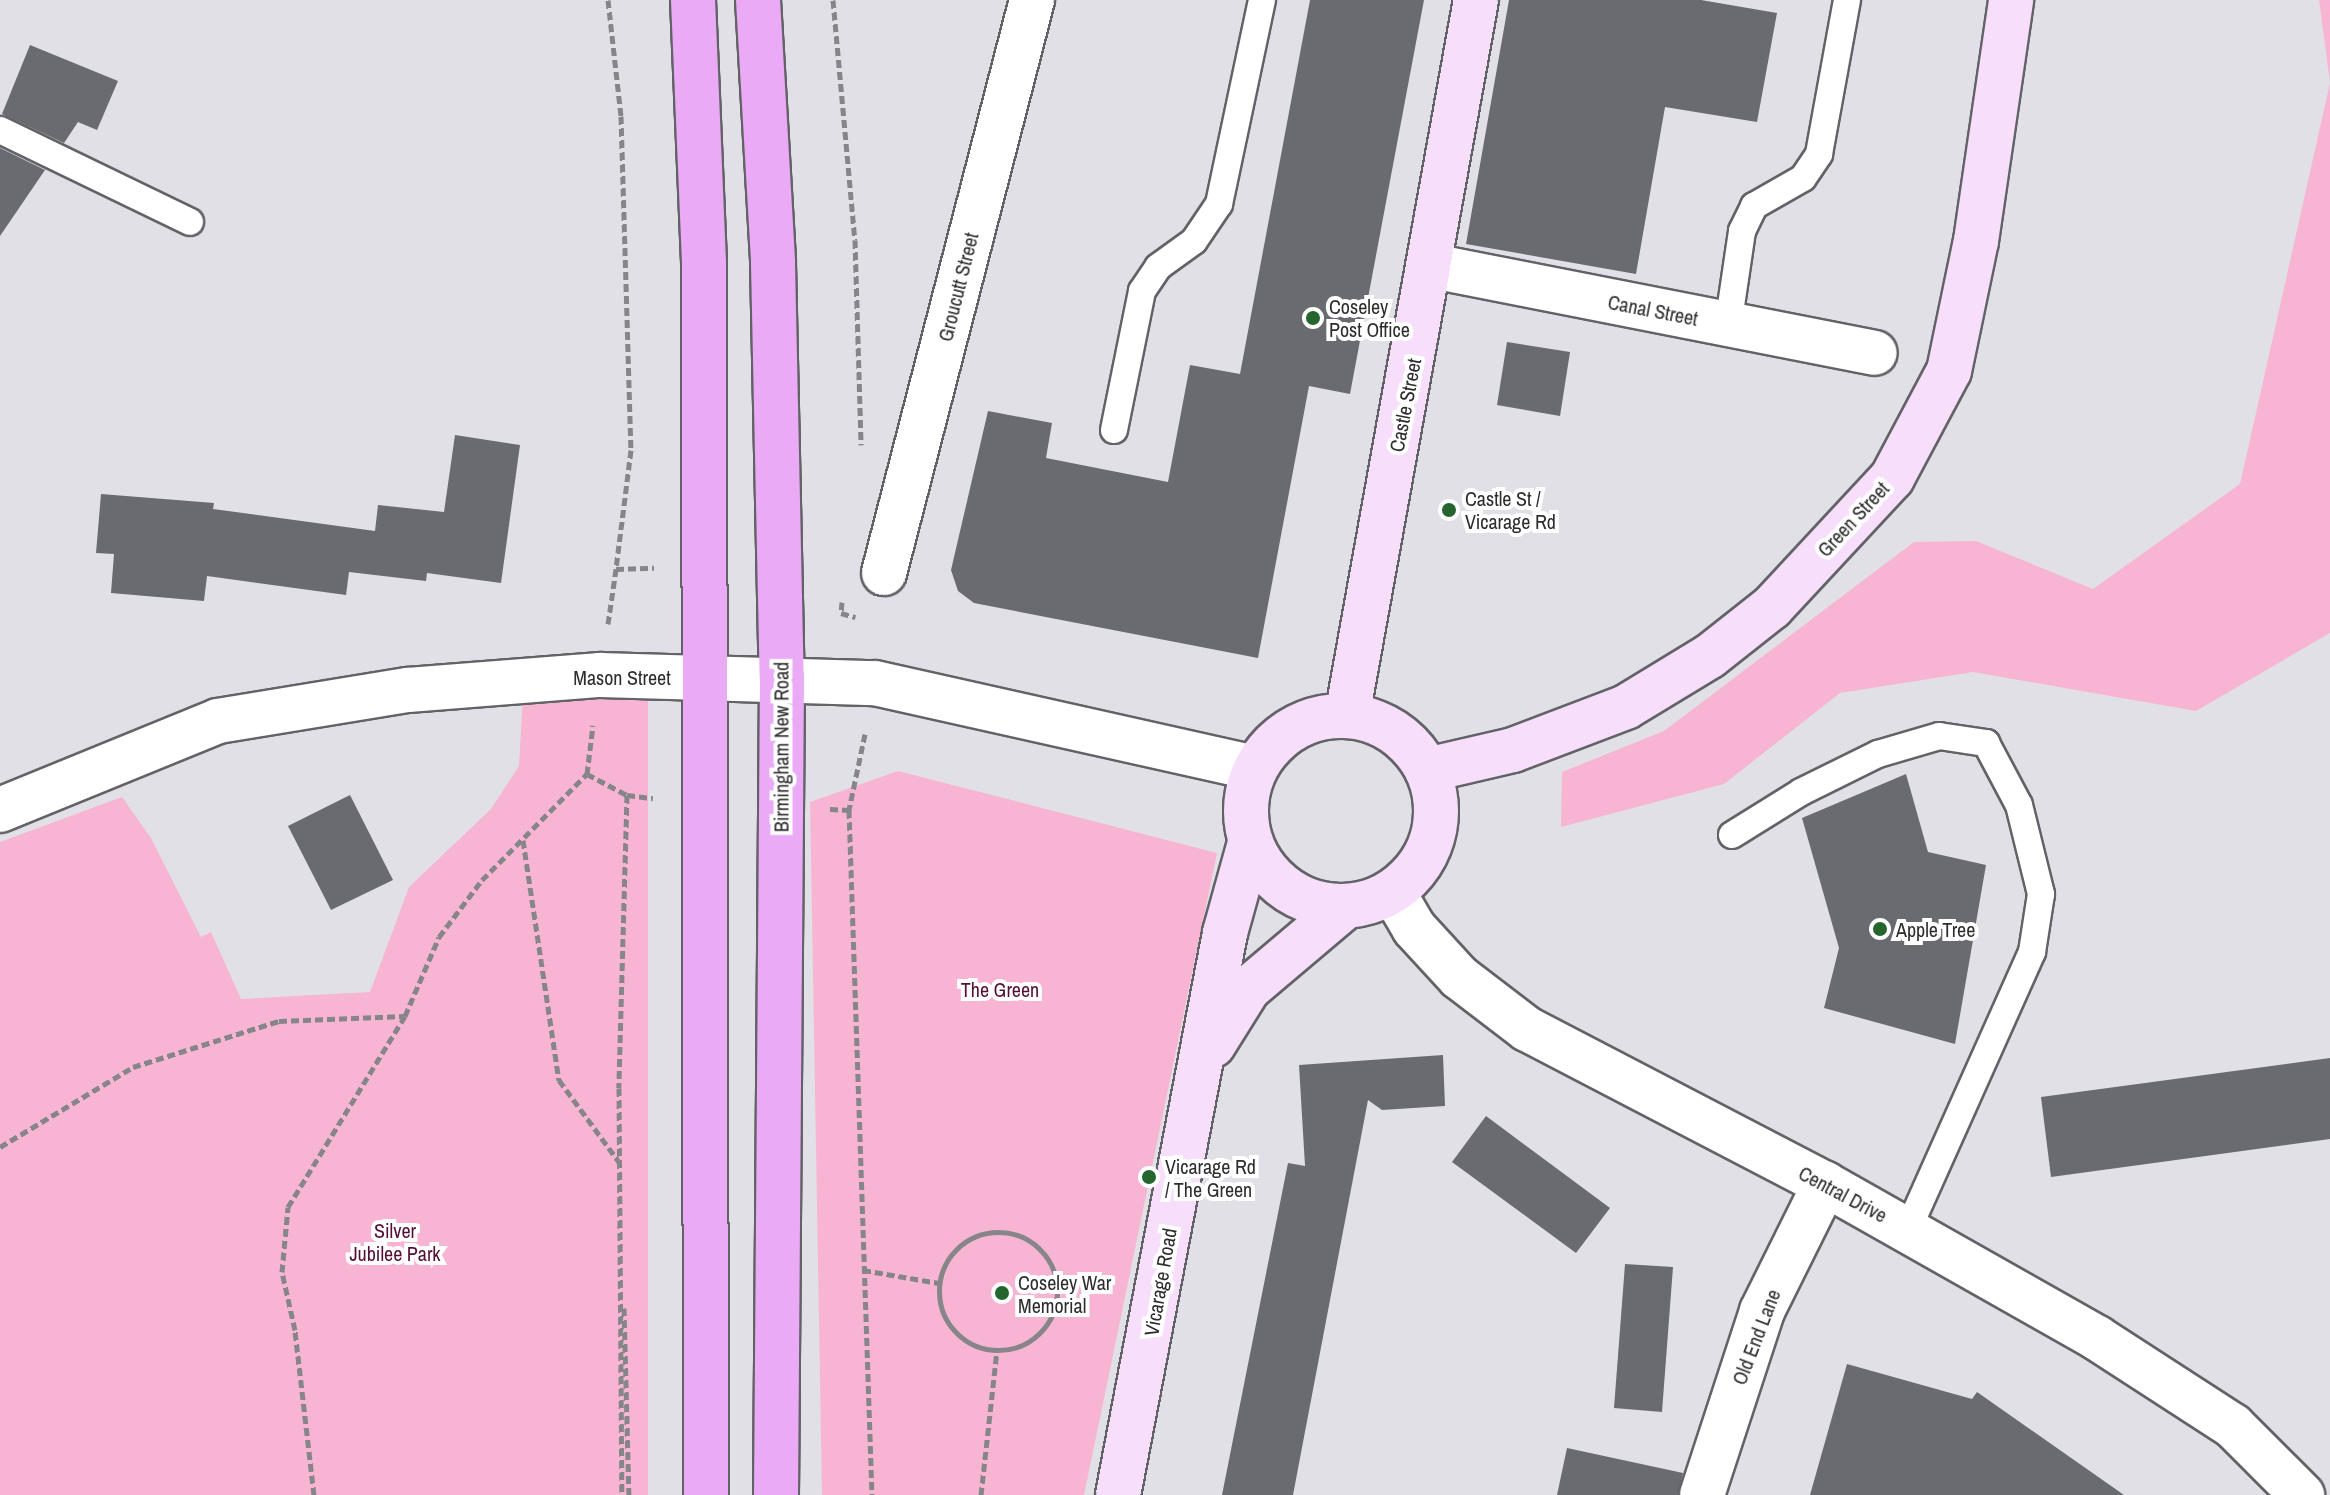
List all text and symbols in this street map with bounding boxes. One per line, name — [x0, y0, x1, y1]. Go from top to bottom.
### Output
street label: Groucutt Street — [933, 230, 983, 344]
street label: Canal Street — [1606, 290, 1700, 330]
place label: Coseley Post Office — [1329, 294, 1410, 341]
marker: Coseley Post Office — [1304, 309, 1322, 327]
street label: Castle Street — [1384, 356, 1426, 454]
street label: Green Street — [1812, 476, 1894, 562]
place label: Castle St / Vicarage Rd — [1465, 486, 1556, 533]
marker: Castle St / Vicarage Rd — [1440, 501, 1458, 519]
street label: Birmingham New Road — [769, 662, 793, 832]
street label: Mason Street — [573, 665, 671, 689]
place label: Apple Tree — [1896, 917, 1976, 941]
marker: Apple Tree — [1871, 920, 1889, 938]
park label: The Green — [961, 977, 1039, 1001]
place label: Vicarage Rd / The Green — [1165, 1154, 1256, 1201]
street label: Central Drive — [1795, 1161, 1891, 1227]
marker: Vicarage Rd / The Green — [1140, 1168, 1158, 1186]
park label: Silver Jubilee Park — [349, 1219, 441, 1266]
street label: Vicarage Road — [1139, 1226, 1181, 1338]
place label: Coseley War Memorial — [1018, 1270, 1111, 1317]
marker: Coseley War Memorial — [993, 1284, 1011, 1302]
street label: Old End Lane — [1727, 1286, 1785, 1388]

